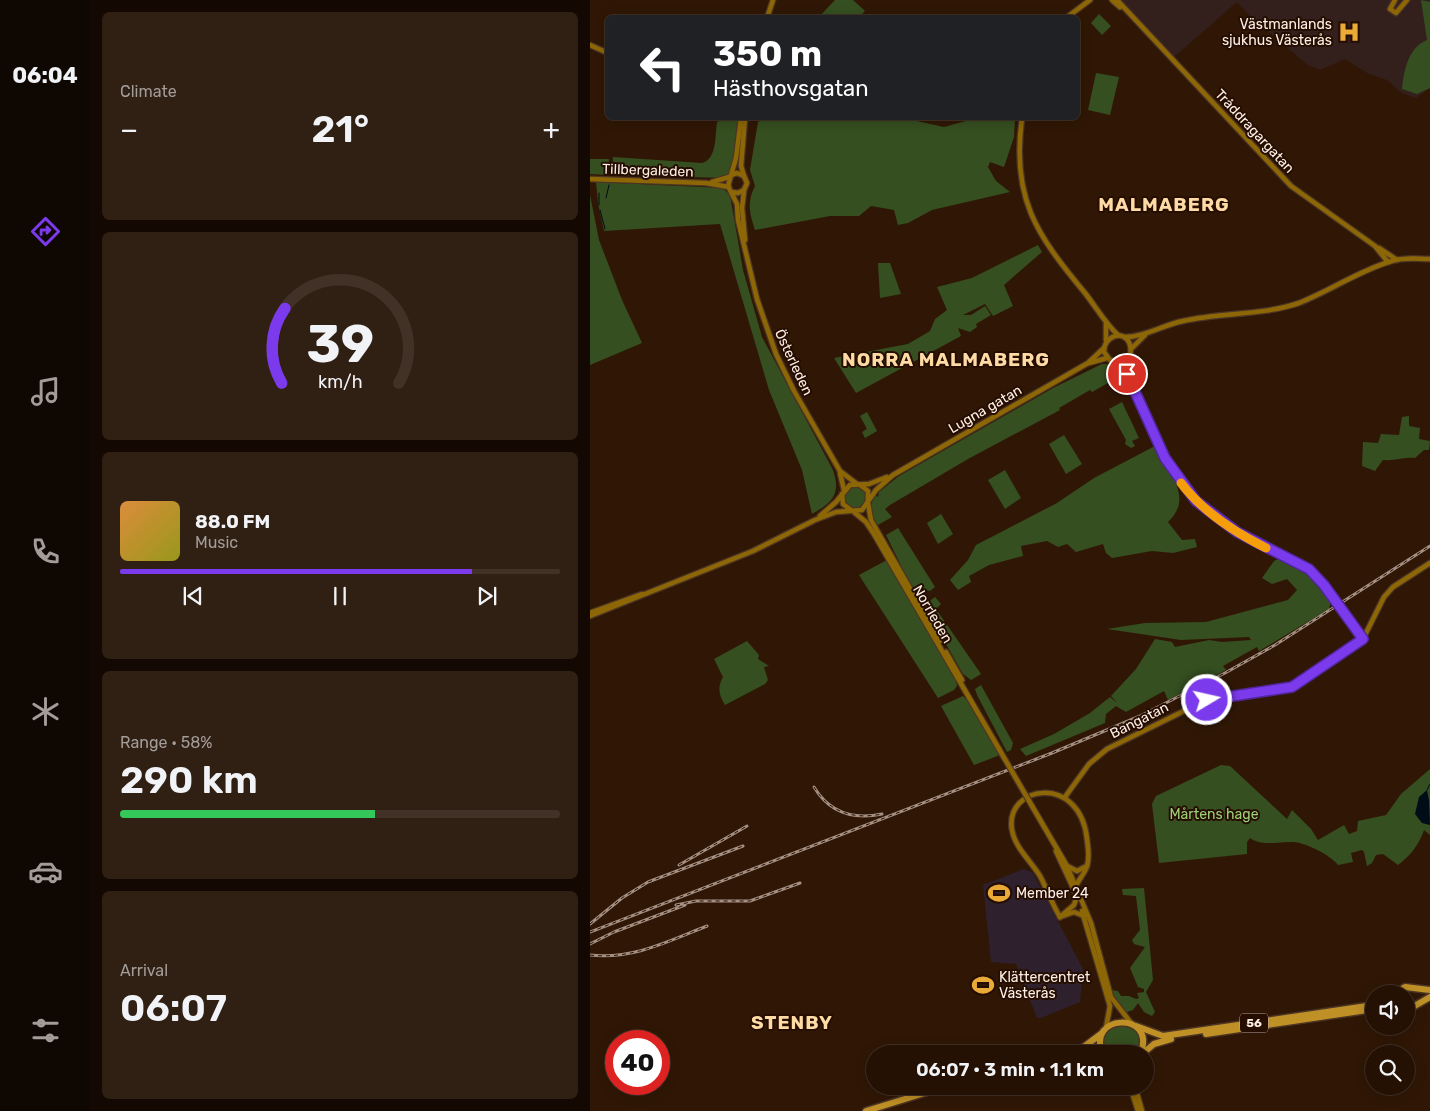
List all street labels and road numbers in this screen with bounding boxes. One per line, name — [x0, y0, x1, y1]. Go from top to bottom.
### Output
street label: Tråddragargatan — [1211, 86, 1298, 177]
street label: Tillbergaleden — [602, 160, 694, 181]
street label: Österleden — [771, 326, 816, 398]
street label: Lugna gatan — [946, 382, 1025, 437]
street label: Norrleden — [909, 582, 956, 646]
street label: Bangatan — [1107, 699, 1171, 742]
road number: 56 — [1240, 1014, 1268, 1032]

